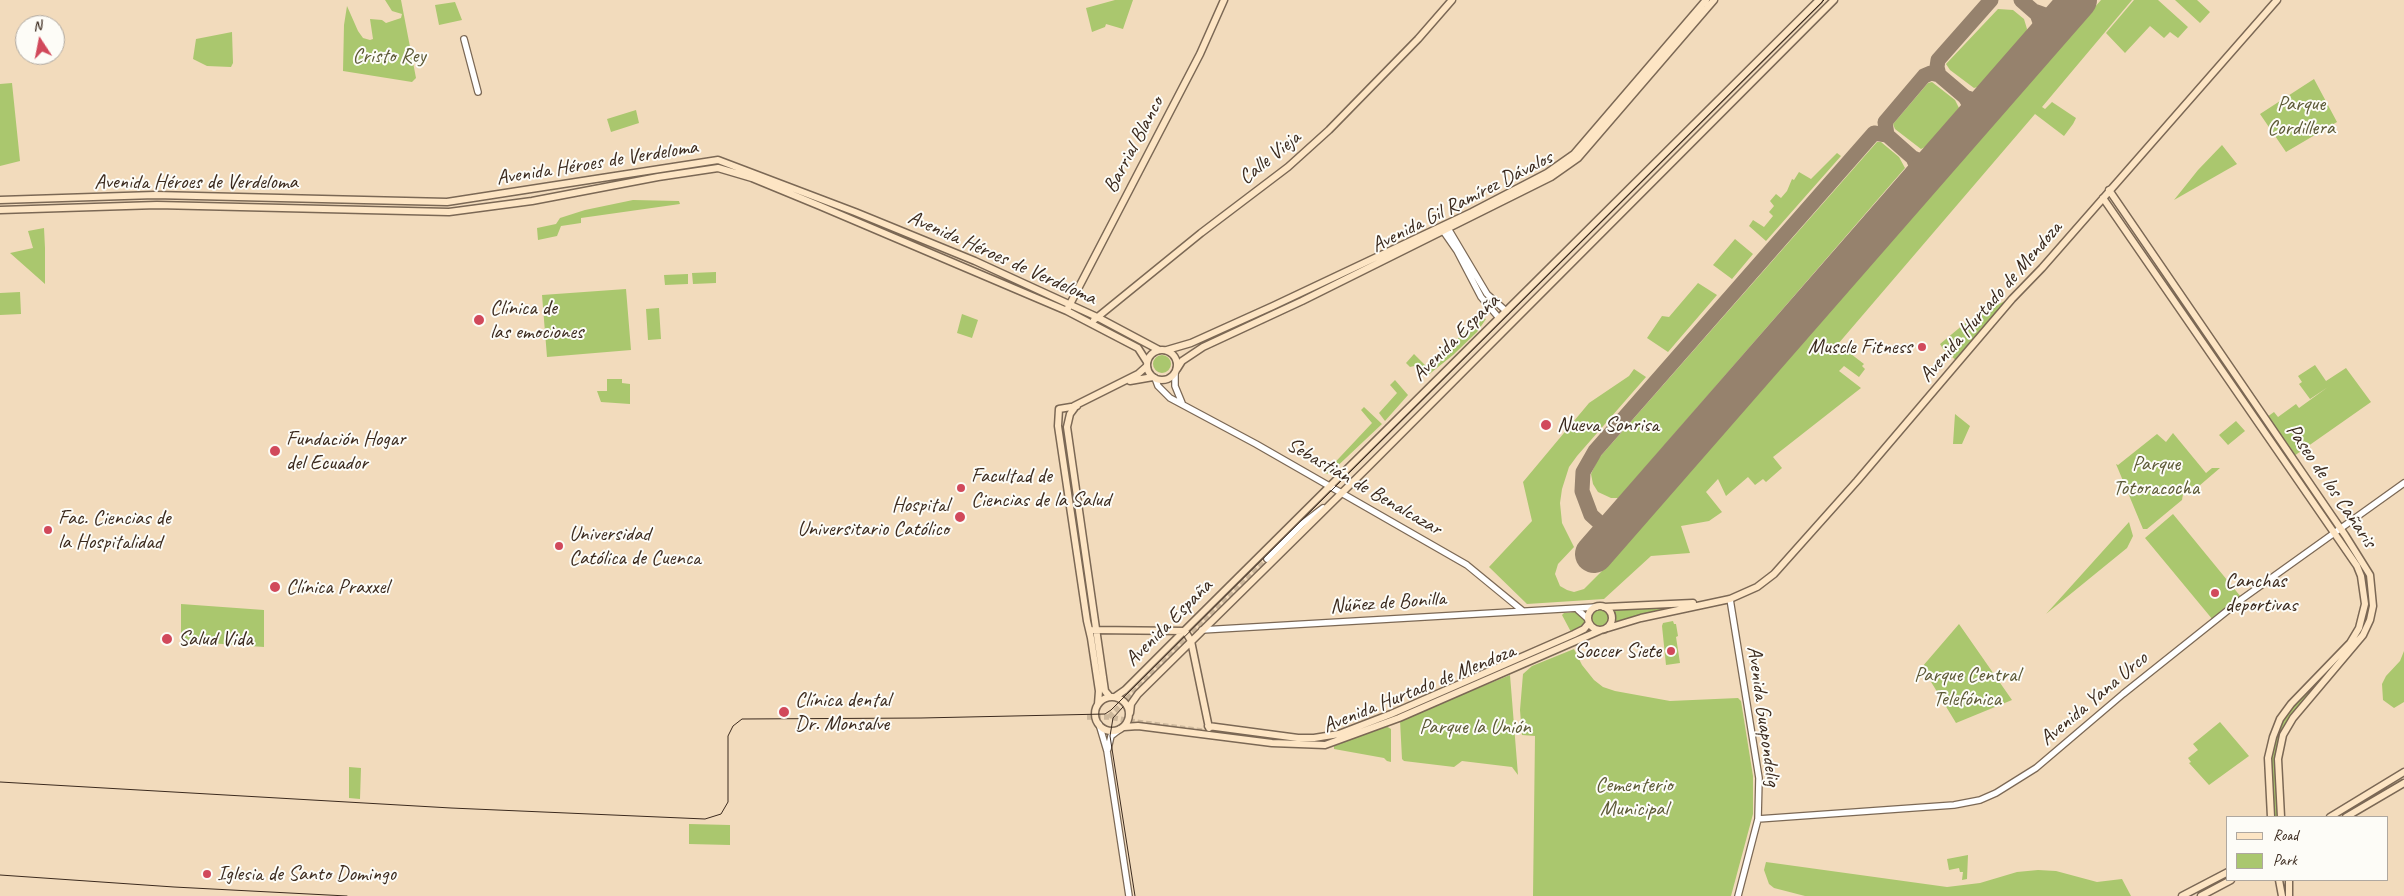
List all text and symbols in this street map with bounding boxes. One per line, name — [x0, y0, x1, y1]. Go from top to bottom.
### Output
north arrow — [15, 15, 65, 65]
text: N — [31, 17, 43, 35]
park label: Cristo Rey — [352, 43, 426, 69]
park label: Parque Cordillera — [2267, 91, 2335, 141]
street label: Barrial Blanco — [1098, 93, 1170, 197]
street label: Calle Vieja — [1234, 126, 1306, 190]
street label: Avenida Héroes de Verdeloma — [495, 135, 699, 191]
street label: Avenida Gil Ramírez Dávalos — [1367, 145, 1557, 259]
street label: Avenida Héroes de Verdeloma — [94, 169, 298, 195]
street label: Avenida Héroes de Verdeloma — [904, 205, 1100, 311]
street label: Avenida Hurtado de Mendoza — [1914, 216, 2068, 388]
street label: Avenida España — [1407, 289, 1505, 387]
place label: Clínica de las emociones — [490, 295, 583, 345]
marker: Clínica de las emociones — [472, 313, 486, 327]
place label: Muscle Fitness — [1808, 334, 1912, 360]
marker: Muscle Fitness — [1916, 341, 1928, 353]
place label: Nueva Sonrisa — [1557, 412, 1659, 438]
marker: Nueva Sonrisa — [1539, 418, 1553, 432]
street label: Paseo de los Cañaris — [2280, 419, 2382, 553]
place label: Fundación Hogar del Ecuador — [286, 426, 406, 476]
street label: Sebastián de Benalcazar — [1282, 432, 1446, 542]
marker: Fundación Hogar del Ecuador — [268, 444, 282, 458]
park label: Parque Totoracocha — [2113, 451, 2199, 501]
place label: Facultad de Ciencias de la Salud — [971, 463, 1111, 513]
marker: Facultad de Ciencias de la Salud — [955, 482, 967, 494]
place label: Hospital Universitario Católico — [797, 492, 949, 542]
place label: Fac. Ciencias de la Hospitalidad — [58, 505, 171, 555]
marker: Hospital Universitario Católico — [953, 510, 967, 524]
place label: Universidad Católica de Cuenca — [569, 521, 701, 571]
marker: Fac. Ciencias de la Hospitalidad — [42, 524, 54, 536]
marker: Universidad Católica de Cuenca — [553, 540, 565, 552]
place label: Canchas deportivas — [2225, 568, 2297, 618]
place label: Clínica Praxxel — [286, 574, 389, 600]
street label: Avenida España — [1120, 574, 1218, 672]
marker: Clínica Praxxel — [268, 580, 282, 594]
street label: Núñez de Bonilla — [1329, 586, 1447, 620]
marker: Canchas deportivas — [2209, 587, 2221, 599]
place label: Salud Vida — [178, 626, 253, 652]
marker: Salud Vida — [160, 632, 174, 646]
place label: Soccer Siete — [1574, 638, 1661, 664]
street label: Avenida Hurtado de Mendoza — [1319, 639, 1519, 739]
street label: Avenida Guapondelig — [1741, 644, 1785, 788]
marker: Soccer Siete — [1665, 645, 1677, 657]
street label: Avenida Yana Urco — [2035, 646, 2153, 752]
park label: Parque Central Telefónica — [1914, 662, 2020, 712]
place label: Clínica dental Dr. Monsalve — [795, 687, 890, 737]
marker: Clínica dental Dr. Monsalve — [777, 705, 791, 719]
park label: Parque la Unión — [1419, 714, 1531, 740]
park label: Cementerio Municipal — [1595, 772, 1673, 822]
legend — [2226, 816, 2389, 881]
text: Road — [2273, 826, 2298, 845]
text: Park — [2273, 851, 2297, 870]
place label: Iglesia de Santo Domingo — [217, 861, 396, 887]
marker: Iglesia de Santo Domingo — [201, 868, 213, 880]

